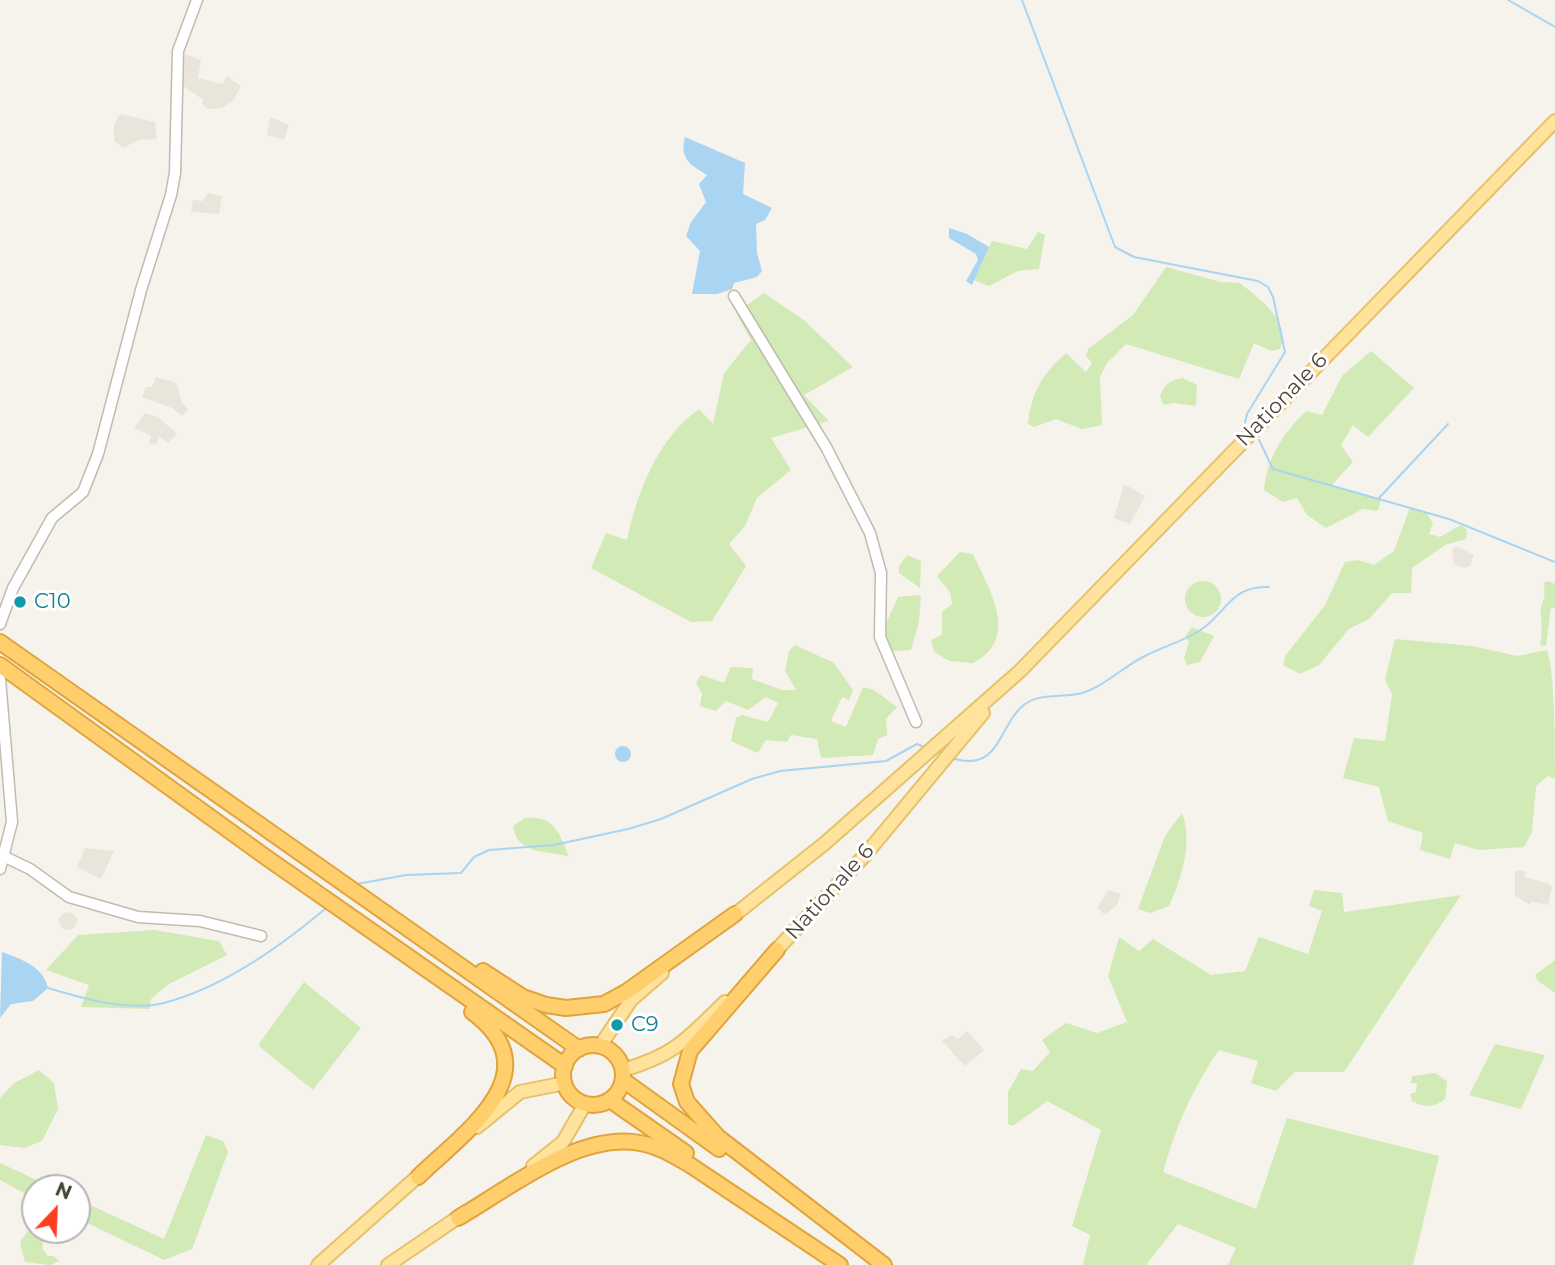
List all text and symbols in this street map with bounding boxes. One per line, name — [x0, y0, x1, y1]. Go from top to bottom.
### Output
street label: Nationale 6 — [1231, 348, 1333, 452]
place label: C10 — [34, 589, 71, 615]
marker: C10 — [12, 594, 28, 610]
street label: Nationale 6 — [780, 839, 880, 945]
place label: C9 — [631, 1012, 658, 1038]
marker: C9 — [609, 1017, 625, 1033]
north arrow — [21, 1174, 91, 1244]
text: N — [52, 1177, 75, 1205]

